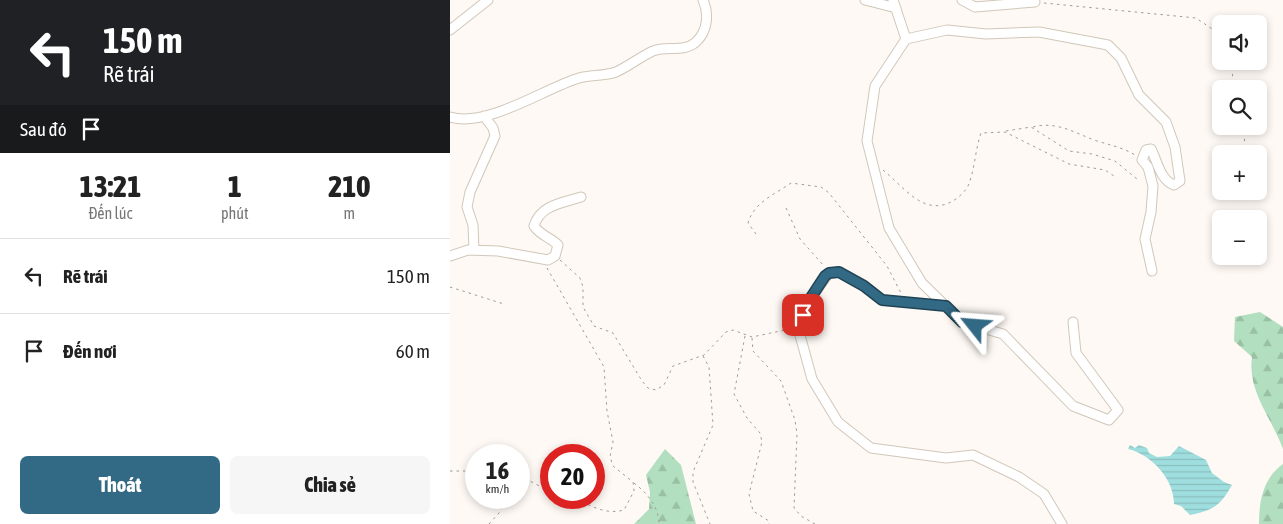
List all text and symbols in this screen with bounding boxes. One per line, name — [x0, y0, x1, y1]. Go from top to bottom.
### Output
map controls — [1212, 15, 1267, 265]
button: sound — [1212, 15, 1267, 70]
icon: left — [20, 20, 85, 85]
text: 150 m — [103, 20, 182, 60]
text: Rẽ trái — [103, 61, 155, 87]
button: search — [1212, 80, 1267, 135]
icon: arrive — [77, 115, 105, 143]
text: Sau đó — [20, 118, 67, 140]
button: + — [1212, 145, 1267, 200]
text: 13:21 — [80, 169, 141, 203]
text: 1 — [228, 169, 242, 203]
text: 210 — [328, 169, 370, 203]
text: Đến lúc — [88, 204, 132, 222]
text: phút — [221, 204, 249, 222]
text: m — [344, 204, 355, 222]
button: − — [1212, 210, 1267, 265]
icon: left — [20, 262, 48, 290]
text: Rẽ trái — [63, 265, 108, 287]
text: 150 m — [387, 265, 430, 287]
pin — [782, 294, 824, 336]
position arrow — [948, 299, 1000, 351]
icon: arrive — [789, 301, 817, 329]
icon: arrive — [20, 337, 48, 365]
text: Đến nơi — [63, 340, 117, 362]
text: 60 m — [396, 340, 430, 362]
speed limit sign: 20 — [540, 444, 605, 509]
button: Thoát — [20, 456, 220, 514]
button: Chia sẻ — [230, 456, 430, 514]
text: 16 — [486, 456, 509, 484]
text: km/h — [486, 482, 509, 496]

